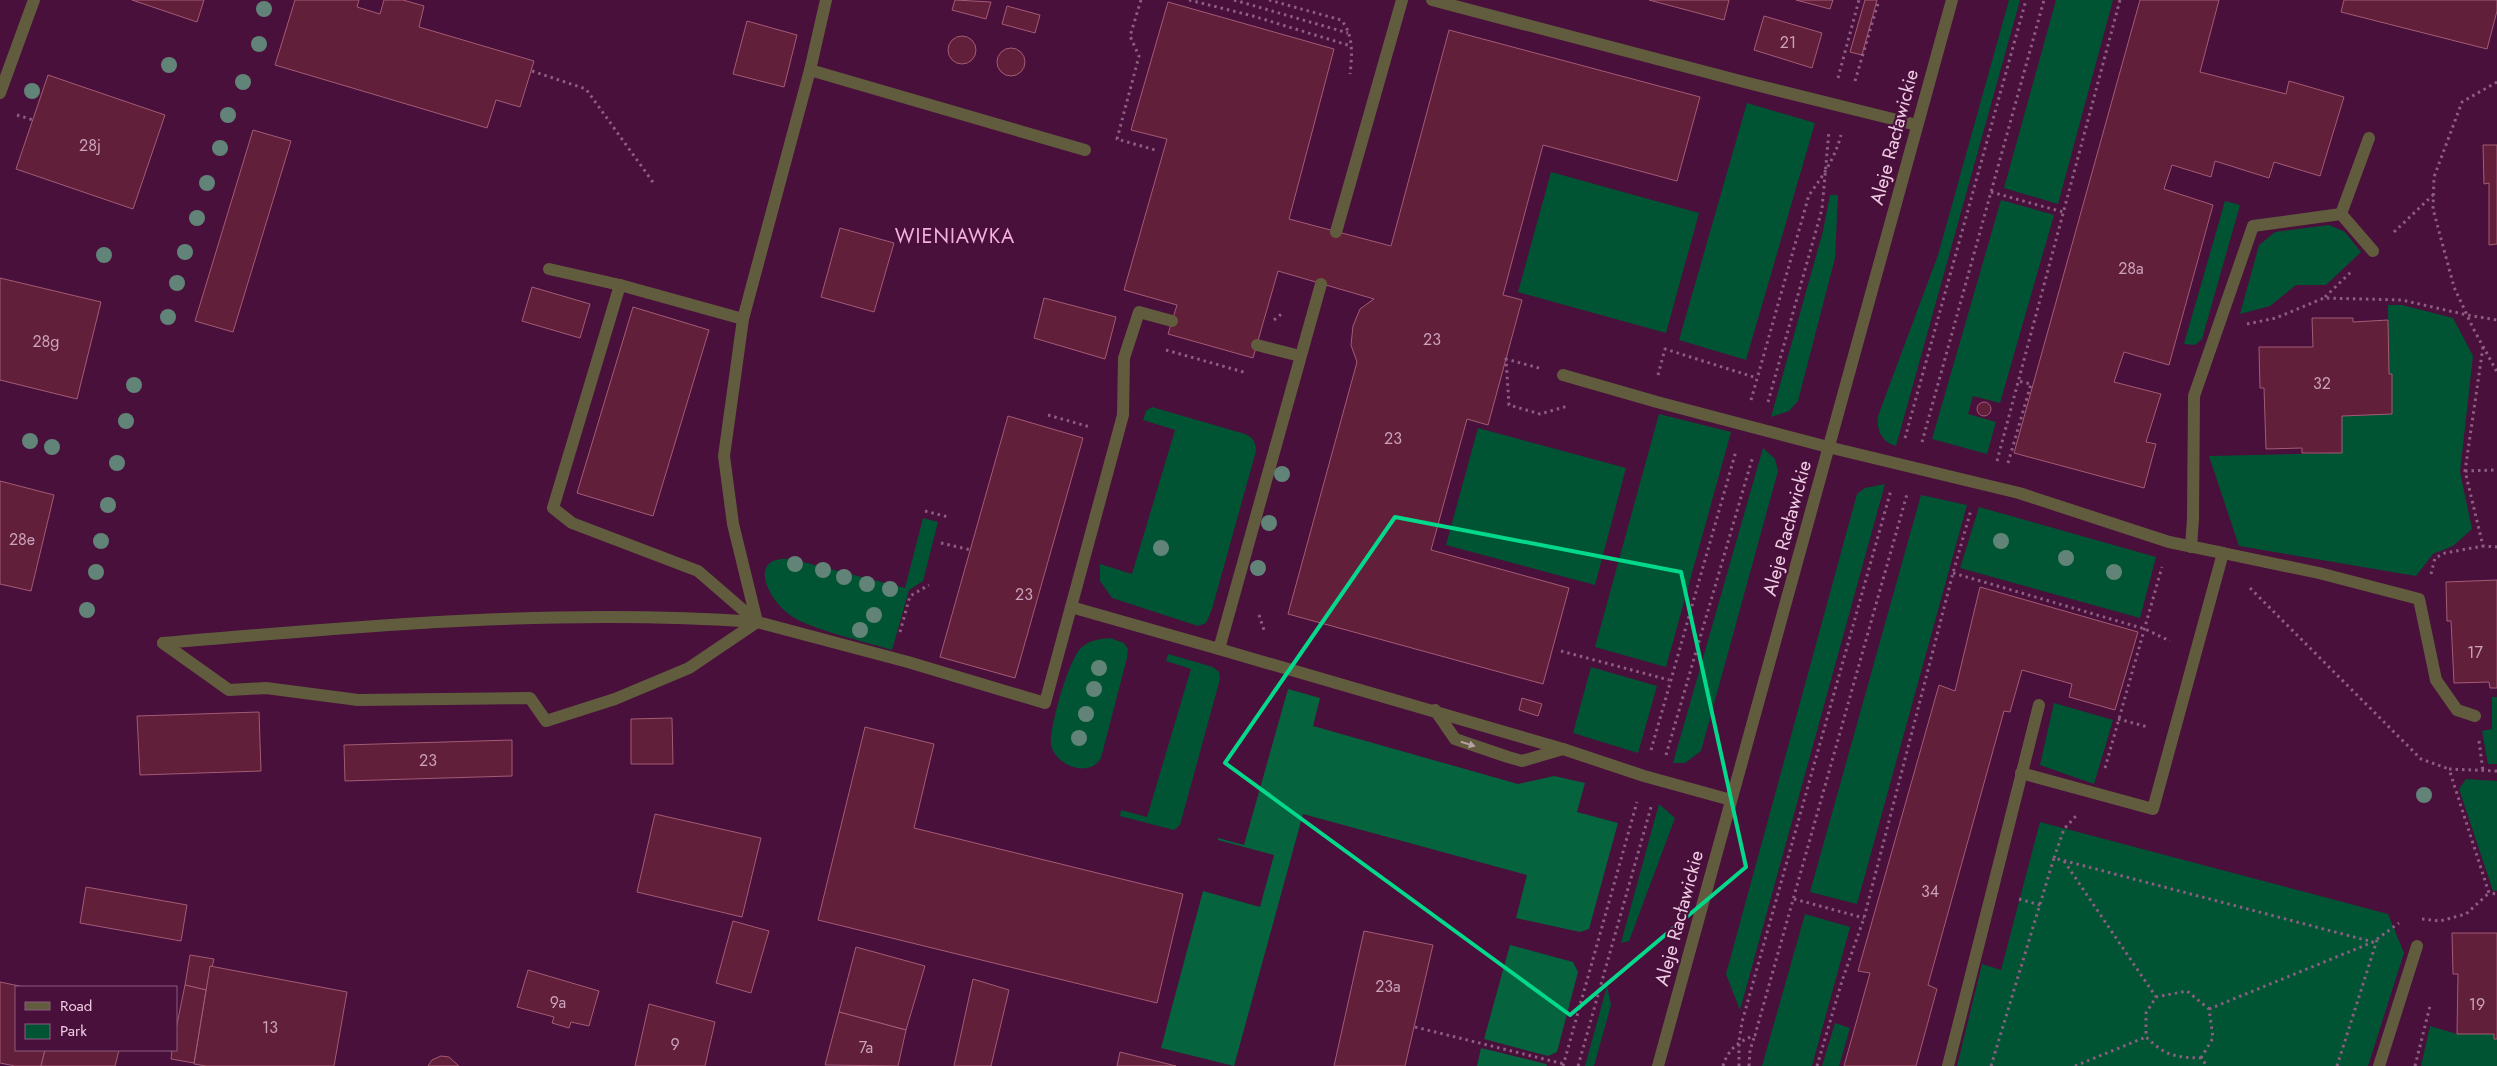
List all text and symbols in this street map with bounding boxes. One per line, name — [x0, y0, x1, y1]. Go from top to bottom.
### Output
house number: 21 — [1780, 31, 1796, 54]
street label: Aleje Racławickie — [1863, 66, 1925, 208]
house number: 28j — [79, 134, 101, 157]
district label: WIENIAWKA — [895, 222, 1015, 251]
house number: 28a — [2118, 257, 2144, 280]
house number: 23 — [1423, 328, 1441, 351]
house number: 28g — [33, 330, 59, 353]
house number: 32 — [2313, 372, 2331, 395]
house number: 23 — [1384, 427, 1402, 450]
street label: Aleje Racławickie — [1756, 457, 1818, 599]
house number: 28e — [9, 528, 35, 551]
house number: 23 — [1015, 583, 1033, 606]
house number: 17 — [2467, 641, 2483, 664]
one-way arrow — [1461, 740, 1476, 748]
house number: 23 — [419, 749, 437, 772]
street label: Aleje Racławickie — [1648, 847, 1710, 989]
house number: 34 — [1921, 880, 1939, 903]
house number: 23a — [1375, 975, 1401, 998]
legend — [15, 986, 178, 1051]
house number: 9a — [550, 991, 566, 1014]
house number: 19 — [2469, 993, 2485, 1016]
text: Road — [60, 995, 92, 1017]
house number: 13 — [262, 1016, 278, 1039]
text: Park — [60, 1020, 87, 1042]
house number: 9 — [670, 1033, 680, 1056]
house number: 7a — [859, 1036, 873, 1059]

